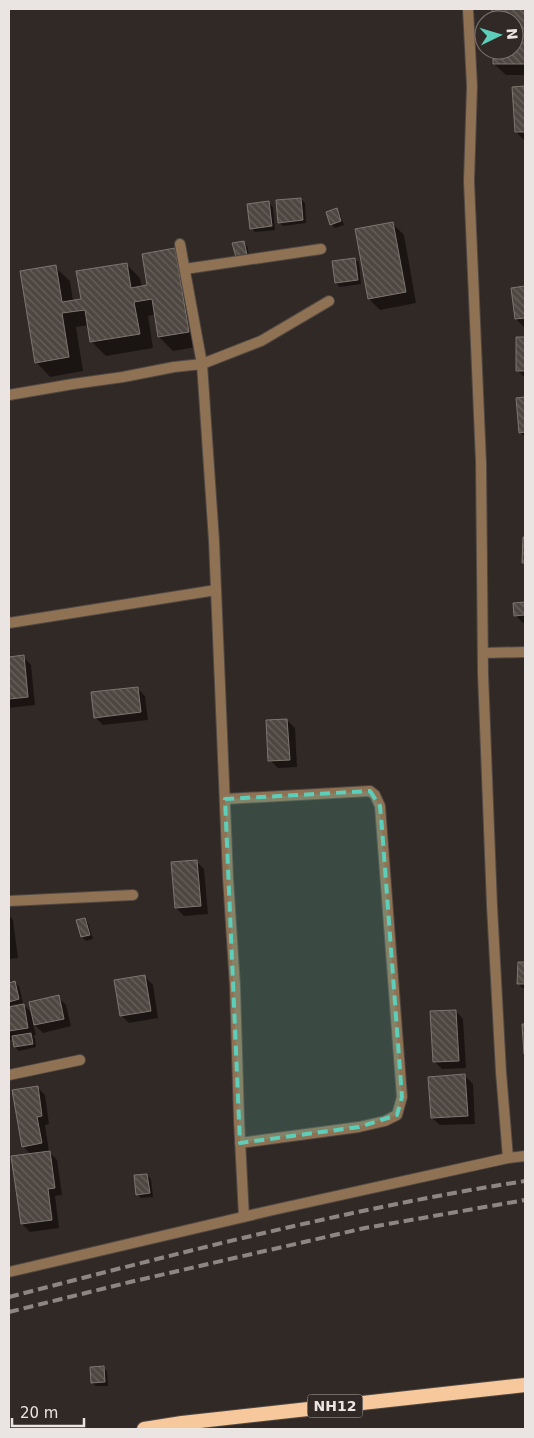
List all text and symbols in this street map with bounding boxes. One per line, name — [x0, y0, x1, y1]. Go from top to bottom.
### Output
north arrow — [474, 10, 524, 60]
text: N — [503, 27, 520, 40]
road number: NH12 — [308, 1394, 362, 1418]
scale bar — [12, 1396, 85, 1428]
text: 20 m — [20, 1404, 58, 1422]

